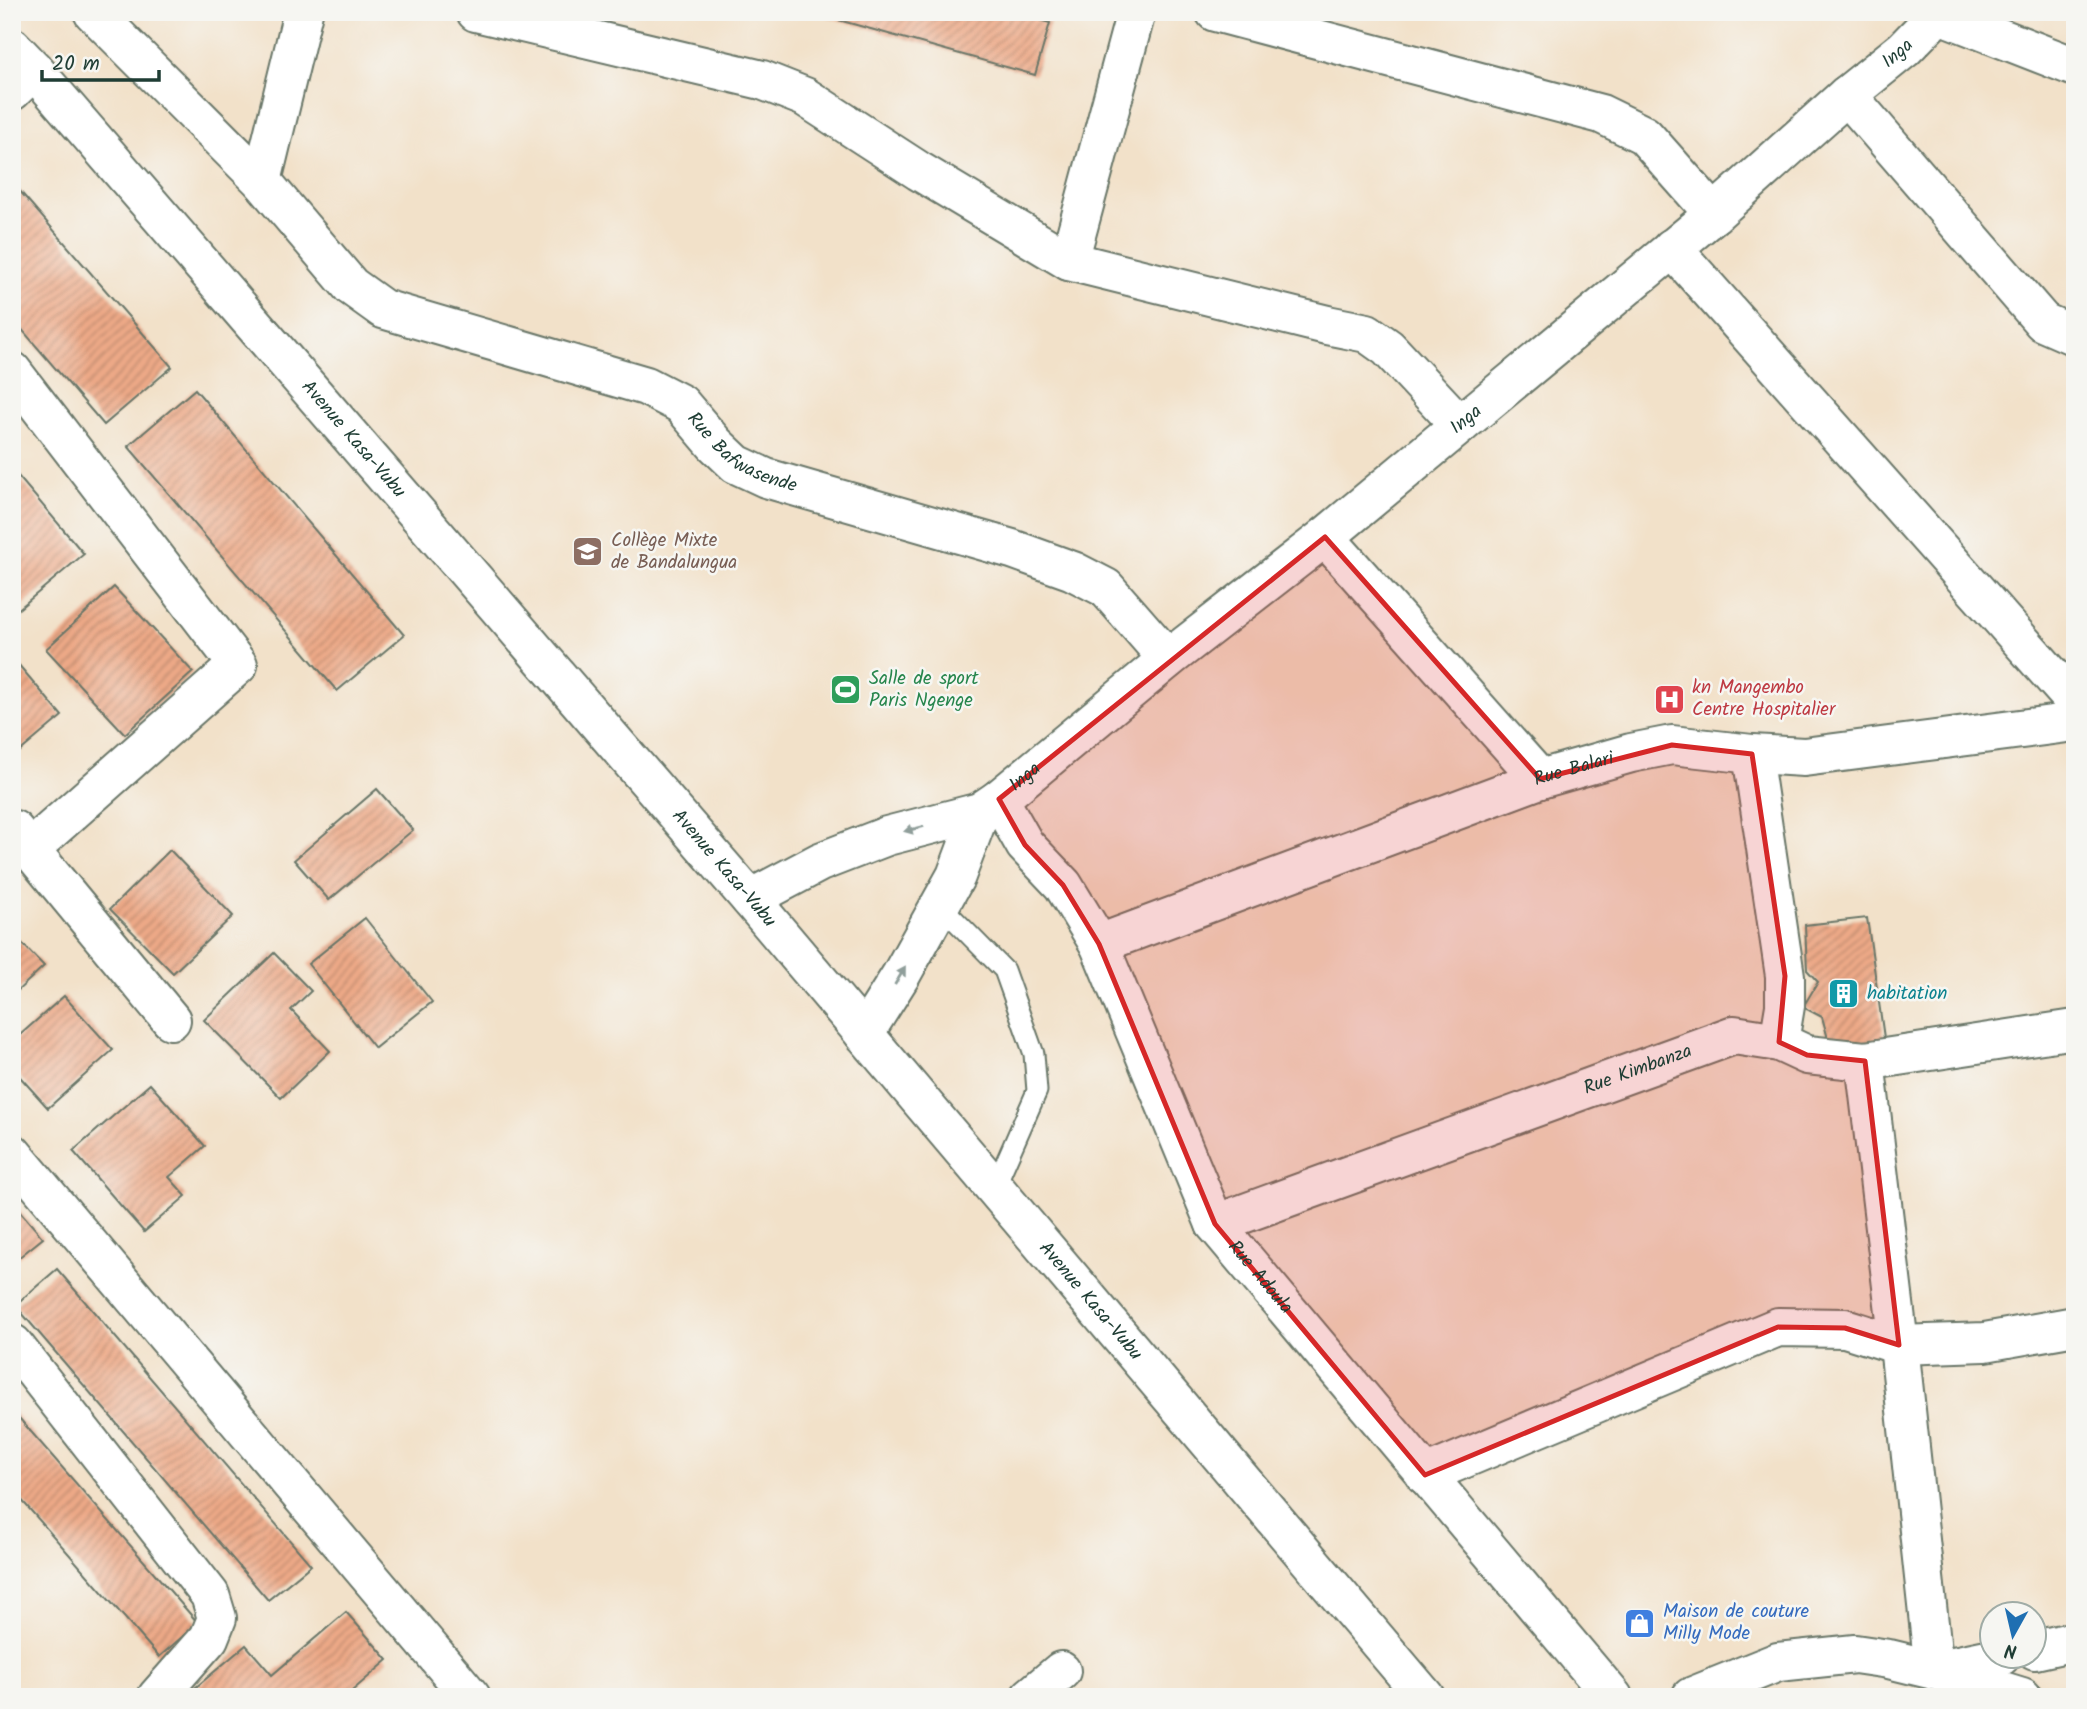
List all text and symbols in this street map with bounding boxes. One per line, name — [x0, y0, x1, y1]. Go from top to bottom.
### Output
street label: Inga — [1875, 32, 1921, 76]
scale bar — [42, 38, 159, 82]
text: 20 m — [52, 48, 100, 81]
street label: Avenue Kasa-Vubu — [293, 374, 413, 505]
street label: Inga — [1444, 397, 1489, 442]
street label: Rue Bafwasende — [679, 406, 801, 501]
place label: Collège Mixte de Bandalungua — [611, 526, 737, 578]
school or university icon: Collège Mixte de Bandalungua — [571, 535, 605, 569]
place label: Salle de sport Paris Ngenge — [869, 664, 979, 716]
sports icon: Salle de sport Paris Ngenge — [829, 673, 863, 707]
place label: kn Mangembo Centre Hospitalier — [1692, 673, 1837, 725]
hospital icon: kn Mangembo Centre Hospitalier — [1652, 682, 1686, 716]
street label: Rue Balari — [1529, 743, 1619, 795]
street label: Inga — [1002, 755, 1048, 800]
street label: Avenue Kasa-Vubu — [664, 803, 783, 934]
one-way arrow — [903, 824, 925, 835]
one-way arrow — [894, 967, 906, 986]
building icon: habitation — [1827, 977, 1861, 1011]
place label: habitation — [1867, 979, 1947, 1009]
street label: Rue Kimbanza — [1579, 1036, 1696, 1104]
street label: Rue Adoula — [1220, 1234, 1300, 1321]
street label: Avenue Kasa-Vubu — [1031, 1235, 1149, 1367]
place label: Maison de couture Milly Mode — [1663, 1597, 1810, 1649]
north arrow — [1979, 1600, 2048, 1670]
shop icon: Maison de couture Milly Mode — [1623, 1606, 1657, 1640]
text: N — [2003, 1634, 2019, 1666]

